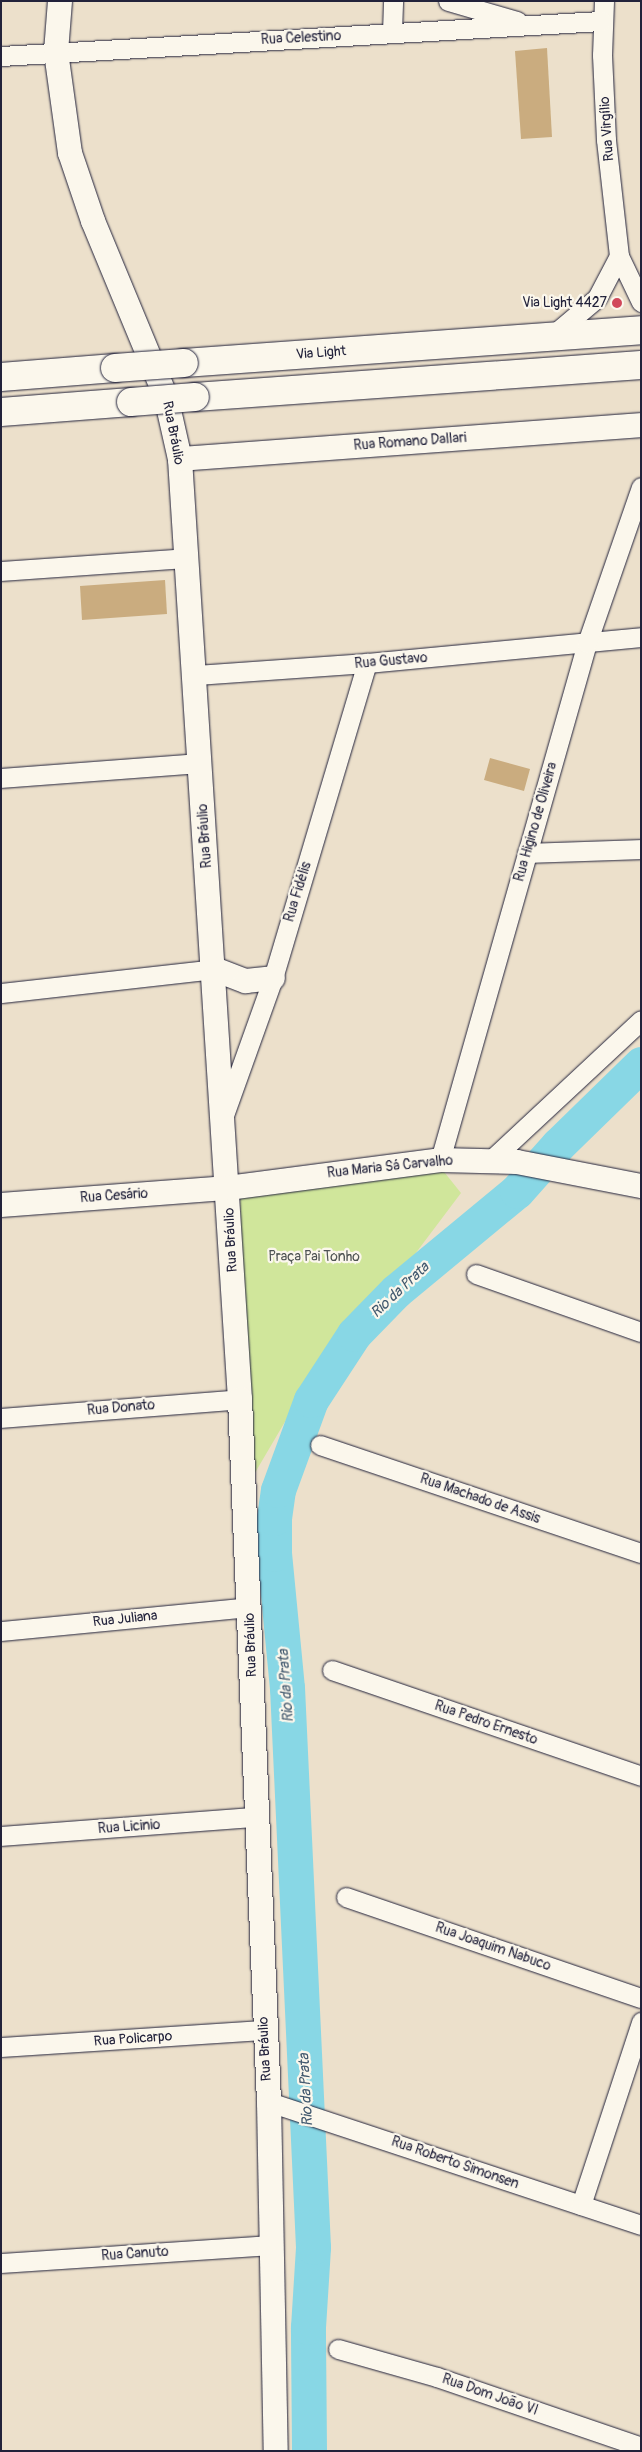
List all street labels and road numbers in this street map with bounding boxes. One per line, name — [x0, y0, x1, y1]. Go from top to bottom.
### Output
street label: Rua Celestino — [260, 28, 342, 48]
street label: Rua Virgílio — [596, 96, 618, 162]
street label: Via Light — [295, 343, 347, 363]
street label: Rua Bráulio — [159, 400, 187, 466]
street label: Rua Romano Dallari — [353, 430, 467, 454]
street label: Rua Gustavo — [354, 649, 428, 673]
street label: Rua Higino de Oliveira — [511, 760, 561, 884]
street label: Rua Bráulio — [194, 803, 216, 869]
street label: Rua Fidélis — [281, 860, 315, 924]
street label: Rua Maria Sá Carvalho — [326, 1152, 454, 1182]
street label: Rua Cesário — [79, 1185, 149, 1207]
street label: Rua Bráulio — [221, 1207, 241, 1273]
street label: Rua Donato — [86, 1397, 156, 1419]
street label: Rua Machado de Assis — [418, 1471, 542, 1527]
street label: Rua Juliana — [92, 1607, 158, 1631]
street label: Rua Bráulio — [241, 1612, 261, 1678]
street label: Rua Pedro Ernesto — [432, 1697, 540, 1749]
street label: Rua Licinio — [97, 1816, 161, 1838]
street label: Rua Joaquim Nabuco — [433, 1919, 553, 1975]
street label: Rua Bráulio — [255, 2016, 275, 2082]
street label: Rua Policarpo — [93, 2028, 173, 2050]
street label: Rua Roberto Simonsen — [389, 2133, 521, 2193]
street label: Rua Canuto — [101, 2243, 169, 2265]
street label: Rua Dom João VI — [440, 2371, 540, 2419]

